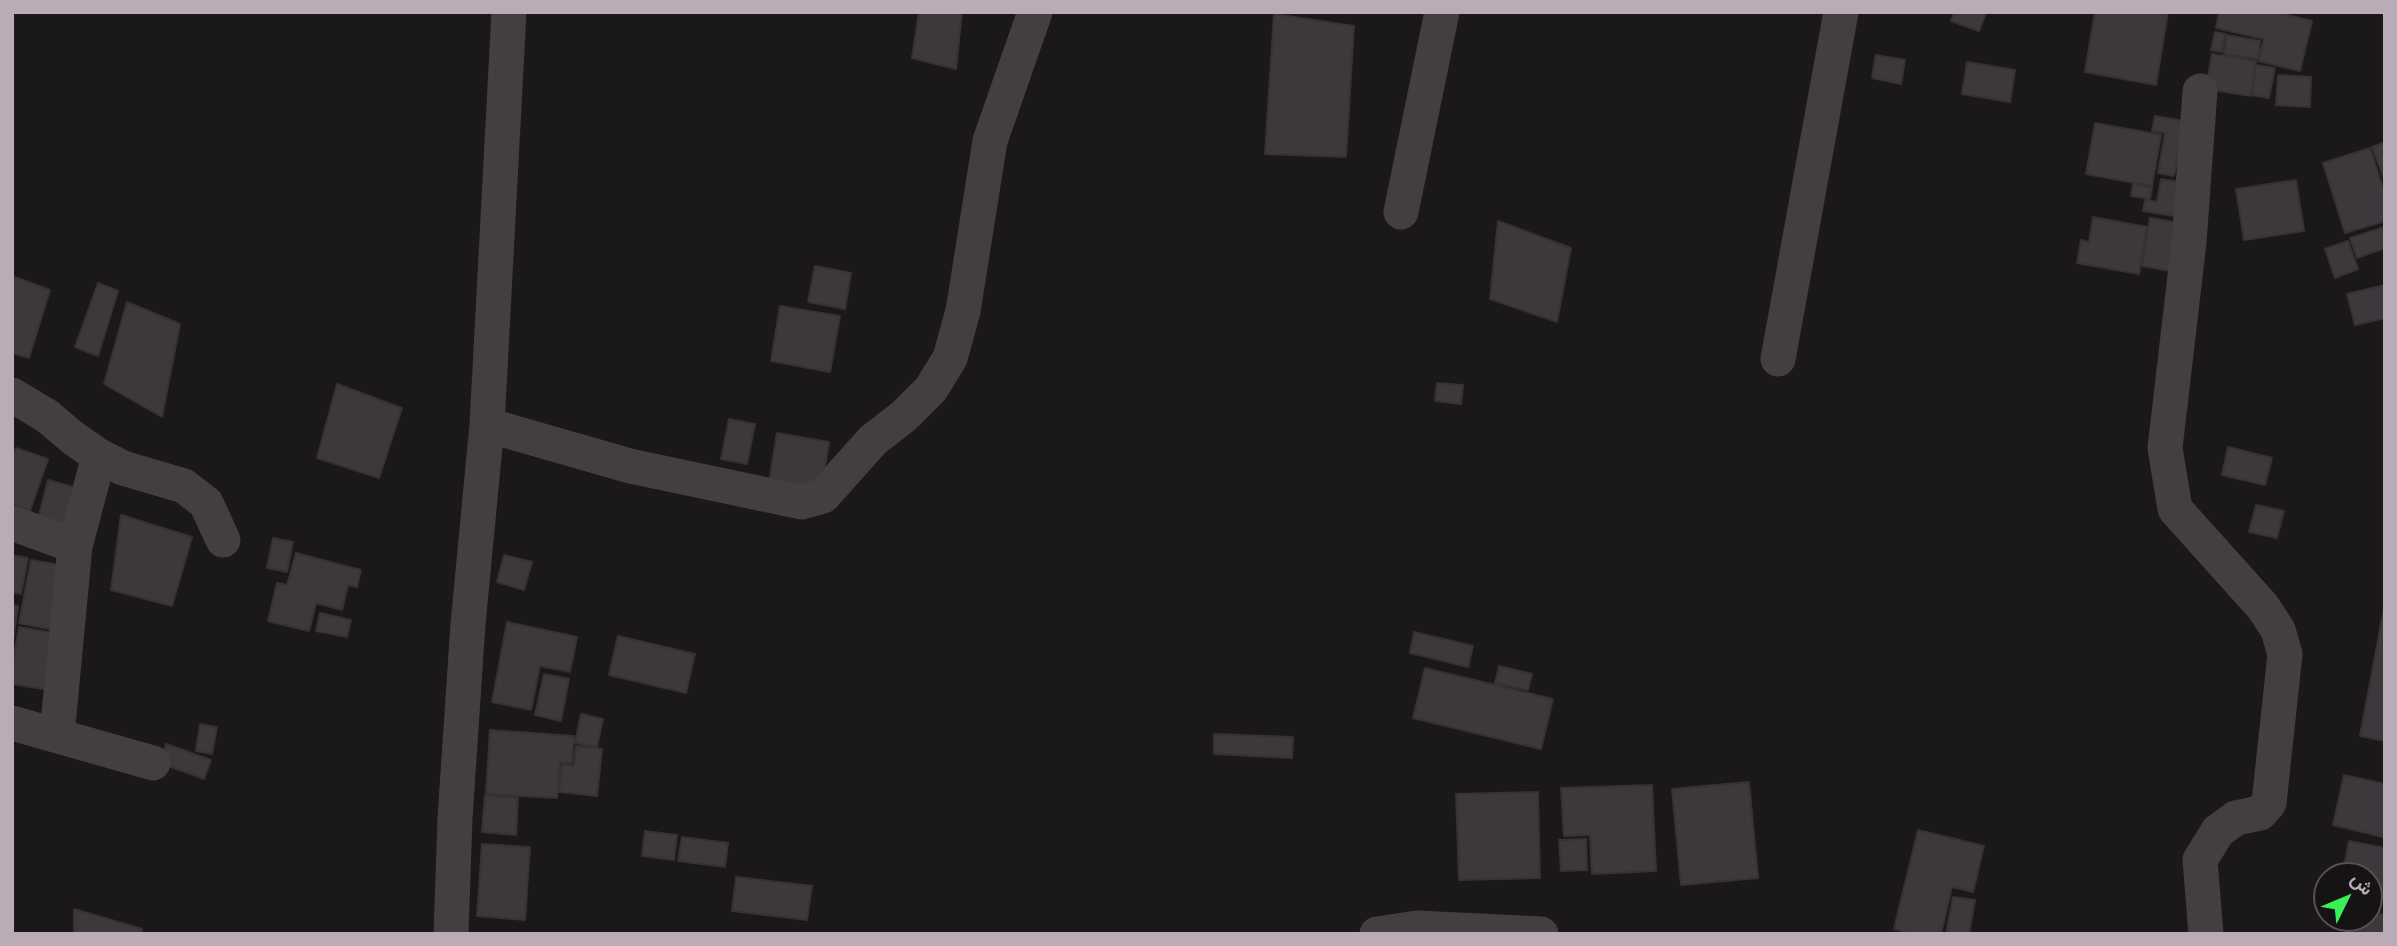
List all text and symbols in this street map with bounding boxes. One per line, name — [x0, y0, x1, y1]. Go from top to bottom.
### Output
north arrow — [2313, 862, 2383, 932]
text: ش — [2345, 867, 2379, 901]

